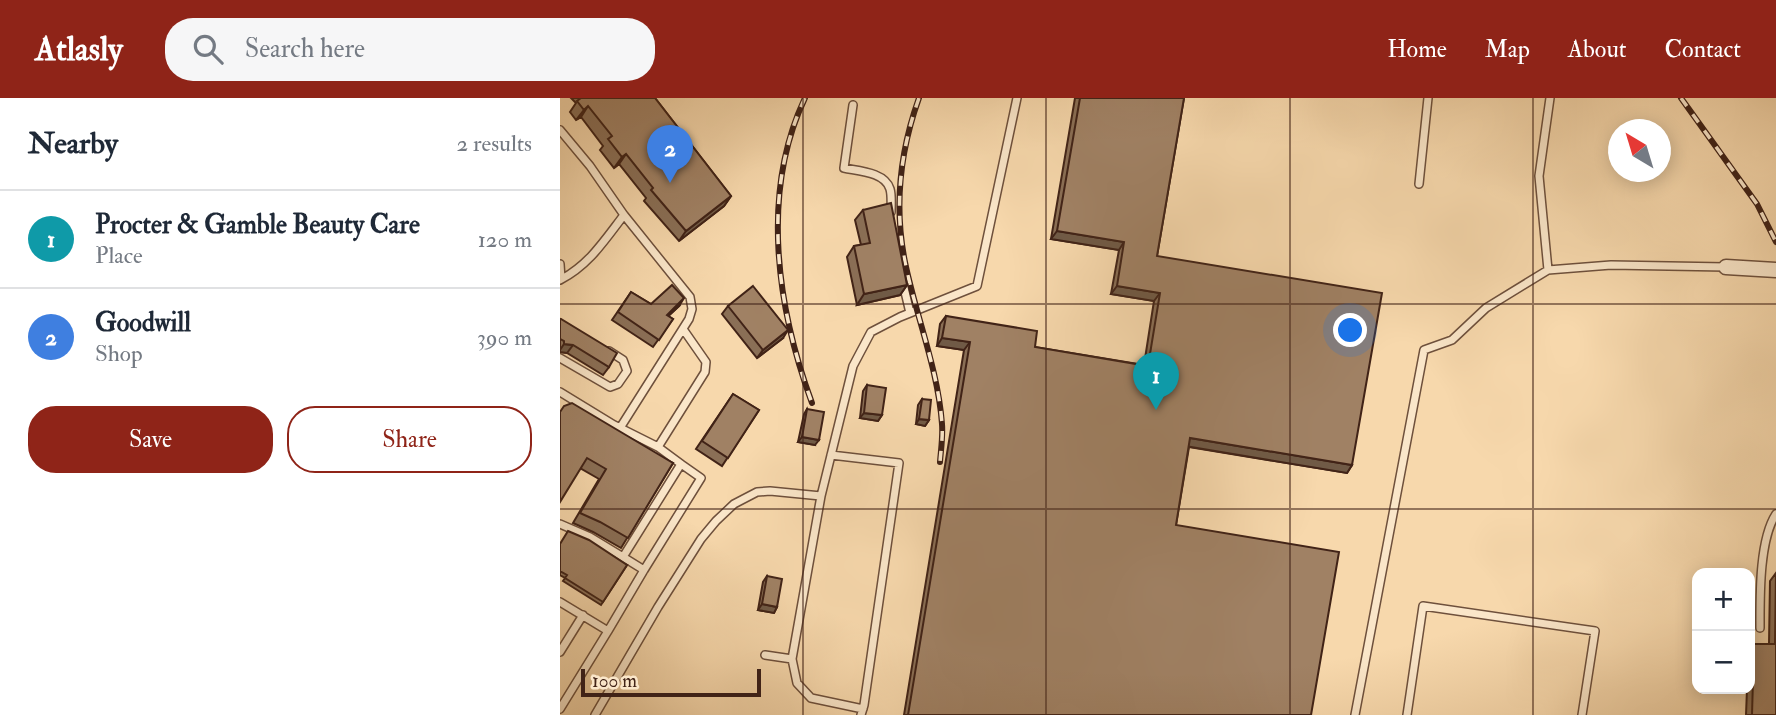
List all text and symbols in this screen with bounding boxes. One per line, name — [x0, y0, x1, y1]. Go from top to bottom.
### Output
search box — [165, 18, 655, 81]
text: Atlasly — [35, 29, 123, 70]
icon: search — [189, 30, 227, 68]
text: Search here — [245, 33, 365, 65]
text: Home — [1387, 34, 1447, 65]
text: Map — [1485, 34, 1530, 65]
text: About — [1568, 34, 1627, 65]
text: Contact — [1665, 34, 1741, 65]
north arrow — [1608, 119, 1671, 182]
text: Nearby — [28, 125, 118, 162]
pin: 2 — [647, 125, 693, 183]
text: 2 results — [457, 129, 532, 158]
text: Procter & Gamble Beauty Care — [95, 209, 420, 241]
text: 1 — [47, 225, 55, 254]
text: 120 m — [478, 225, 532, 254]
text: Place — [95, 241, 143, 270]
text: Goodwill — [95, 307, 191, 339]
your location — [1333, 313, 1367, 347]
text: 2 — [45, 323, 57, 352]
text: 390 m — [477, 323, 532, 352]
text: Shop — [95, 339, 143, 368]
pin: 1 — [1133, 352, 1179, 410]
button: Save — [28, 406, 273, 473]
button: Share — [287, 406, 532, 473]
map controls — [1692, 568, 1755, 694]
button: + — [1692, 568, 1755, 631]
button: − — [1692, 631, 1755, 694]
scale bar — [581, 666, 761, 698]
text: 100 m — [592, 669, 637, 693]

